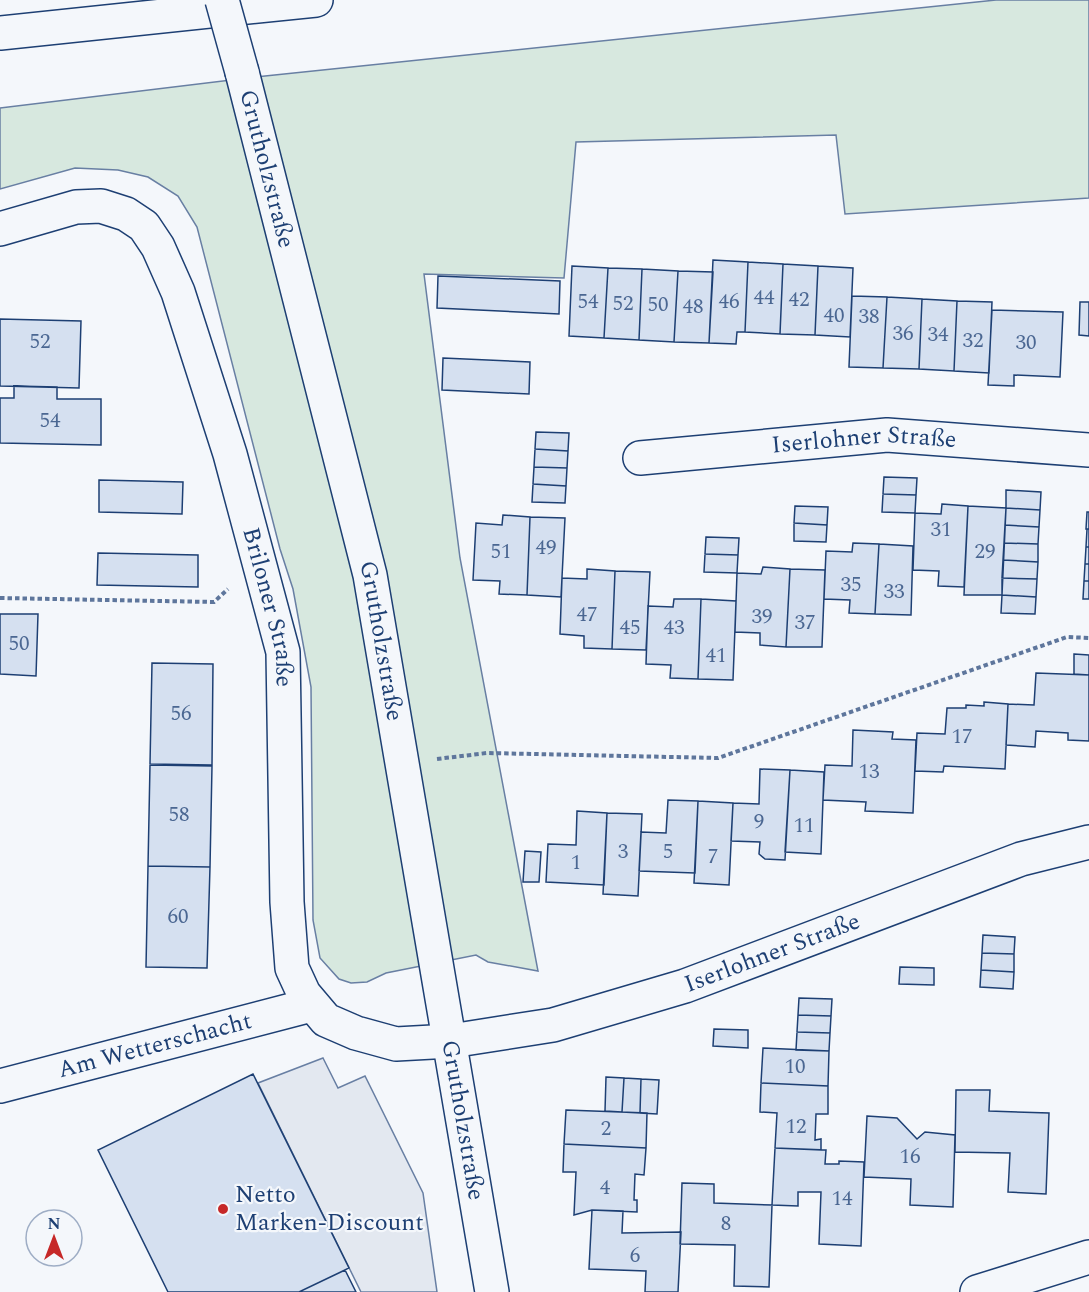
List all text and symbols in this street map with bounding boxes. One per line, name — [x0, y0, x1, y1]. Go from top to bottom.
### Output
street label: Grutholzstraße — [229, 86, 304, 252]
house number: 44 — [754, 282, 775, 314]
house number: 42 — [789, 284, 810, 316]
house number: 54 — [578, 286, 599, 318]
house number: 46 — [719, 286, 740, 318]
house number: 52 — [613, 288, 634, 320]
house number: 50 — [648, 289, 669, 321]
house number: 48 — [683, 291, 704, 323]
house number: 40 — [824, 300, 845, 332]
house number: 38 — [859, 301, 880, 333]
house number: 36 — [893, 318, 914, 350]
house number: 34 — [928, 319, 949, 351]
house number: 32 — [963, 325, 984, 357]
house number: 52 — [30, 326, 51, 358]
house number: 30 — [1016, 327, 1037, 359]
house number: 54 — [40, 405, 61, 437]
street label: Iserlohner Straße — [770, 417, 958, 464]
house number: 31 — [931, 514, 952, 546]
street label: Briloner Straße — [232, 523, 302, 687]
house number: 49 — [536, 532, 557, 564]
house number: 51 — [491, 536, 512, 568]
house number: 29 — [975, 536, 996, 568]
street label: Grutholzstraße — [349, 557, 413, 724]
house number: 35 — [841, 569, 862, 601]
house number: 33 — [884, 576, 905, 608]
house number: 47 — [577, 599, 598, 631]
house number: 39 — [752, 601, 773, 633]
house number: 37 — [795, 607, 816, 639]
house number: 45 — [620, 612, 641, 644]
house number: 43 — [664, 612, 685, 644]
house number: 50 — [9, 628, 30, 660]
house number: 41 — [706, 640, 727, 672]
house number: 56 — [171, 698, 192, 730]
house number: 17 — [952, 721, 973, 753]
house number: 13 — [859, 756, 880, 788]
house number: 58 — [169, 799, 190, 831]
house number: 9 — [754, 806, 764, 838]
house number: 11 — [794, 810, 815, 842]
house number: 3 — [618, 836, 629, 868]
house number: 5 — [663, 836, 673, 868]
house number: 7 — [708, 841, 718, 873]
house number: 1 — [571, 847, 581, 879]
house number: 60 — [168, 901, 189, 933]
street label: Iserlohner Straße — [679, 903, 865, 1003]
street label: Am Wetterschacht — [54, 1003, 256, 1088]
street label: Grutholzstraße — [431, 1037, 494, 1203]
house number: 10 — [785, 1051, 806, 1083]
house number: 12 — [786, 1111, 807, 1143]
house number: 2 — [601, 1113, 611, 1145]
house number: 16 — [900, 1141, 921, 1173]
house number: 4 — [600, 1172, 611, 1204]
place label: Netto Marken-Discount — [235, 1177, 424, 1241]
house number: 14 — [832, 1183, 853, 1215]
marker: Netto Marken-Discount — [216, 1202, 230, 1216]
north arrow — [24, 1208, 84, 1268]
house number: 8 — [721, 1208, 731, 1240]
text: N — [47, 1212, 61, 1236]
house number: 6 — [630, 1240, 640, 1272]

